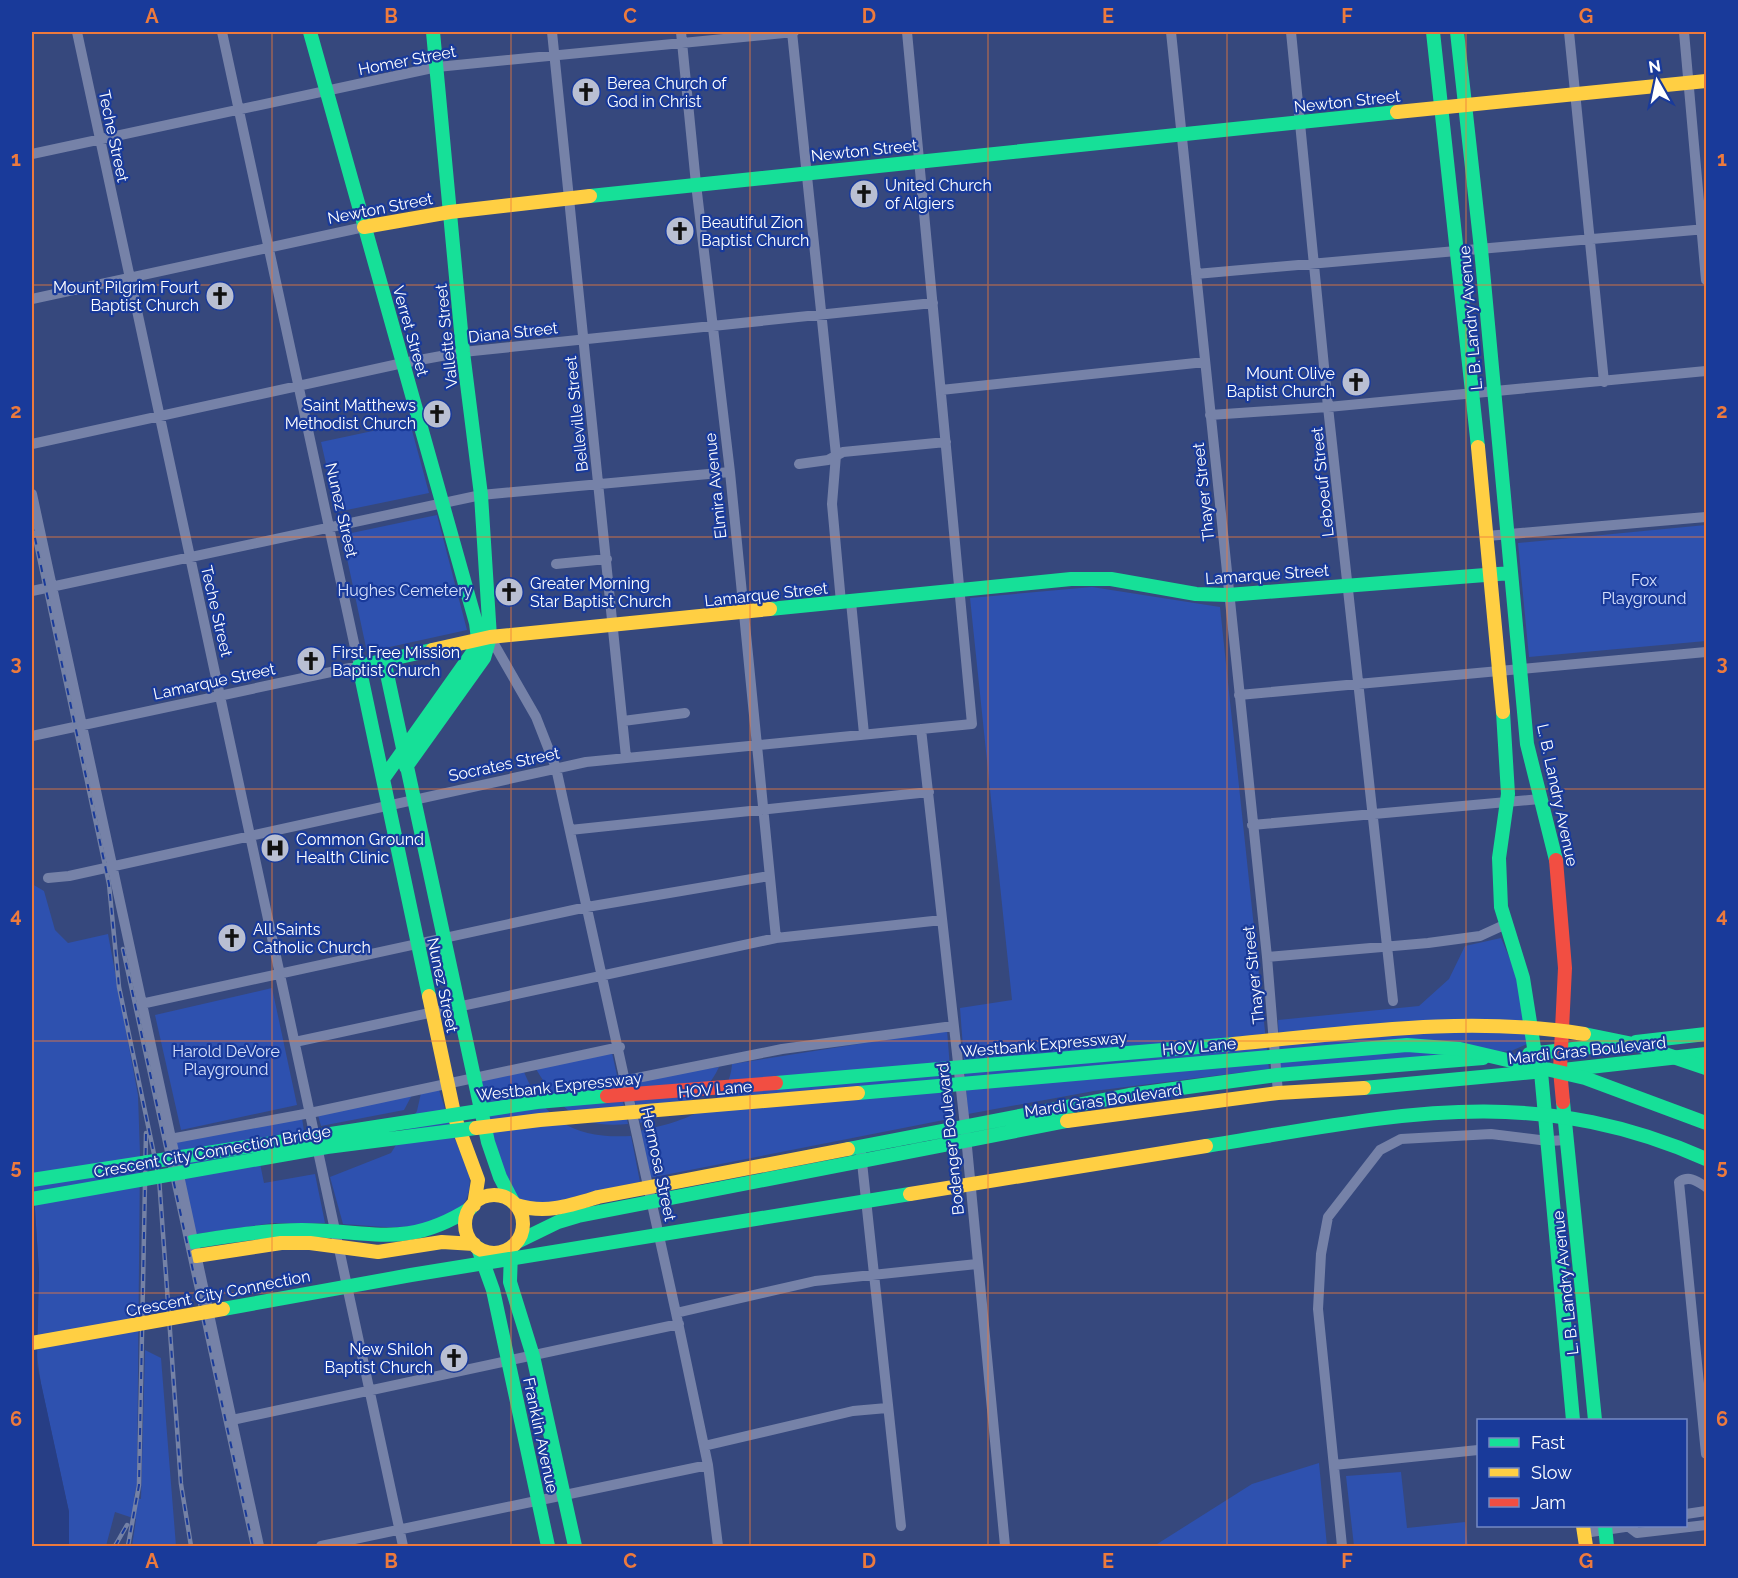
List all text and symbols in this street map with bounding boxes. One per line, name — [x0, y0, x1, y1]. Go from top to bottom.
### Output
text: A — [145, 4, 159, 28]
text: B — [384, 4, 398, 28]
text: C — [623, 4, 637, 28]
text: D — [862, 4, 876, 28]
text: E — [1102, 4, 1114, 28]
text: F — [1341, 4, 1353, 28]
text: G — [1579, 4, 1593, 28]
street label: Homer Street — [357, 42, 458, 79]
north arrow — [1627, 51, 1687, 111]
text: N — [1647, 56, 1662, 77]
place label: Berea Church of God in Christ — [607, 74, 727, 111]
church icon: Berea Church of God in Christ — [570, 76, 602, 108]
street label: Newton Street — [1293, 86, 1402, 117]
street label: Teche Street — [95, 88, 133, 184]
street label: Newton Street — [810, 135, 919, 166]
text: 1 — [11, 147, 21, 171]
text: 1 — [1717, 147, 1727, 171]
place label: United Church of Algiers — [885, 176, 992, 213]
church icon: United Church of Algiers — [848, 178, 880, 210]
street label: Newton Street — [326, 189, 435, 228]
place label: Beautiful Zion Baptist Church — [701, 213, 809, 250]
church icon: Beautiful Zion Baptist Church — [664, 215, 696, 247]
street label: L. B. Landry Avenue — [1455, 245, 1486, 391]
place label: Mount Pilgrim Fourt Baptist Church — [53, 278, 200, 315]
church icon: Mount Pilgrim Fourt Baptist Church — [204, 280, 236, 312]
street label: Vallette Street — [431, 282, 461, 389]
street label: Verret Street — [389, 284, 433, 379]
street label: Diana Street — [467, 318, 559, 347]
street label: Belleville Street — [561, 354, 592, 473]
place label: Mount Olive Baptist Church — [1227, 364, 1335, 401]
church icon: Mount Olive Baptist Church — [1340, 366, 1372, 398]
place label: Saint Matthews Methodist Church — [285, 396, 416, 433]
church icon: Saint Matthews Methodist Church — [421, 398, 453, 430]
text: 2 — [10, 399, 22, 423]
text: 2 — [1716, 399, 1728, 423]
street label: Leboeuf Street — [1307, 426, 1338, 538]
street label: Elmira Avenue — [700, 432, 731, 540]
street label: Thayer Street — [1189, 441, 1218, 542]
street label: Nunez Street — [321, 461, 362, 560]
street label: Lamarque Street — [1204, 561, 1330, 588]
street label: Teche Street — [197, 564, 236, 659]
park label: Fox Playground — [1602, 571, 1686, 608]
place label: Greater Morning Star Baptist Church — [530, 574, 671, 611]
church icon: Greater Morning Star Baptist Church — [493, 576, 525, 608]
street label: Lamarque Street — [703, 578, 829, 610]
park label: Hughes Cemetery — [337, 581, 473, 600]
place label: First Free Mission Baptist Church — [332, 643, 460, 680]
church icon: First Free Mission Baptist Church — [295, 645, 327, 677]
text: 3 — [10, 651, 22, 675]
text: 3 — [1716, 651, 1728, 675]
street label: Lamarque Street — [151, 659, 277, 704]
street label: L. B. Landry Avenue — [1533, 722, 1582, 868]
street label: Socrates Street — [447, 743, 562, 786]
place label: Common Ground Health Clinic — [296, 830, 424, 867]
hospital icon: Common Ground Health Clinic — [259, 832, 291, 864]
text: 4 — [10, 903, 22, 927]
text: 4 — [1716, 903, 1728, 927]
place label: All Saints Catholic Church — [253, 920, 371, 957]
church icon: All Saints Catholic Church — [216, 922, 248, 954]
street label: Thayer Street — [1239, 924, 1268, 1025]
street label: Nunez Street — [423, 936, 462, 1035]
street label: Westbank Expressway — [960, 1028, 1128, 1061]
street label: Mardi Gras Boulevard — [1507, 1033, 1667, 1068]
street label: HOV Lane — [1161, 1034, 1237, 1059]
park label: Harold DeVore Playground — [172, 1042, 280, 1079]
street label: Bodenger Boulevard — [933, 1062, 968, 1216]
street label: Westbank Expressway — [475, 1068, 643, 1105]
street label: HOV Lane — [677, 1077, 753, 1102]
street label: Mardi Gras Boulevard — [1023, 1080, 1183, 1121]
street label: Hermosa Street — [637, 1105, 680, 1223]
street label: Crescent City Connection Bridge — [92, 1121, 332, 1182]
text: 5 — [10, 1155, 22, 1179]
text: 5 — [1716, 1155, 1728, 1179]
street label: L. B. Landry Avenue — [1548, 1210, 1583, 1356]
street label: Crescent City Connection — [124, 1266, 312, 1321]
place label: New Shiloh Baptist Church — [325, 1340, 433, 1377]
church icon: New Shiloh Baptist Church — [438, 1342, 470, 1374]
street label: Franklin Avenue — [519, 1376, 562, 1495]
text: 6 — [10, 1407, 22, 1431]
text: 6 — [1716, 1407, 1728, 1431]
legend — [1477, 1419, 1687, 1527]
text: Fast — [1531, 1432, 1565, 1453]
text: Slow — [1531, 1462, 1572, 1483]
text: Jam — [1531, 1492, 1566, 1513]
text: A — [145, 1549, 159, 1573]
text: B — [384, 1549, 398, 1573]
text: C — [623, 1549, 637, 1573]
text: D — [862, 1549, 876, 1573]
text: E — [1102, 1549, 1114, 1573]
text: F — [1341, 1549, 1353, 1573]
text: G — [1579, 1549, 1593, 1573]

